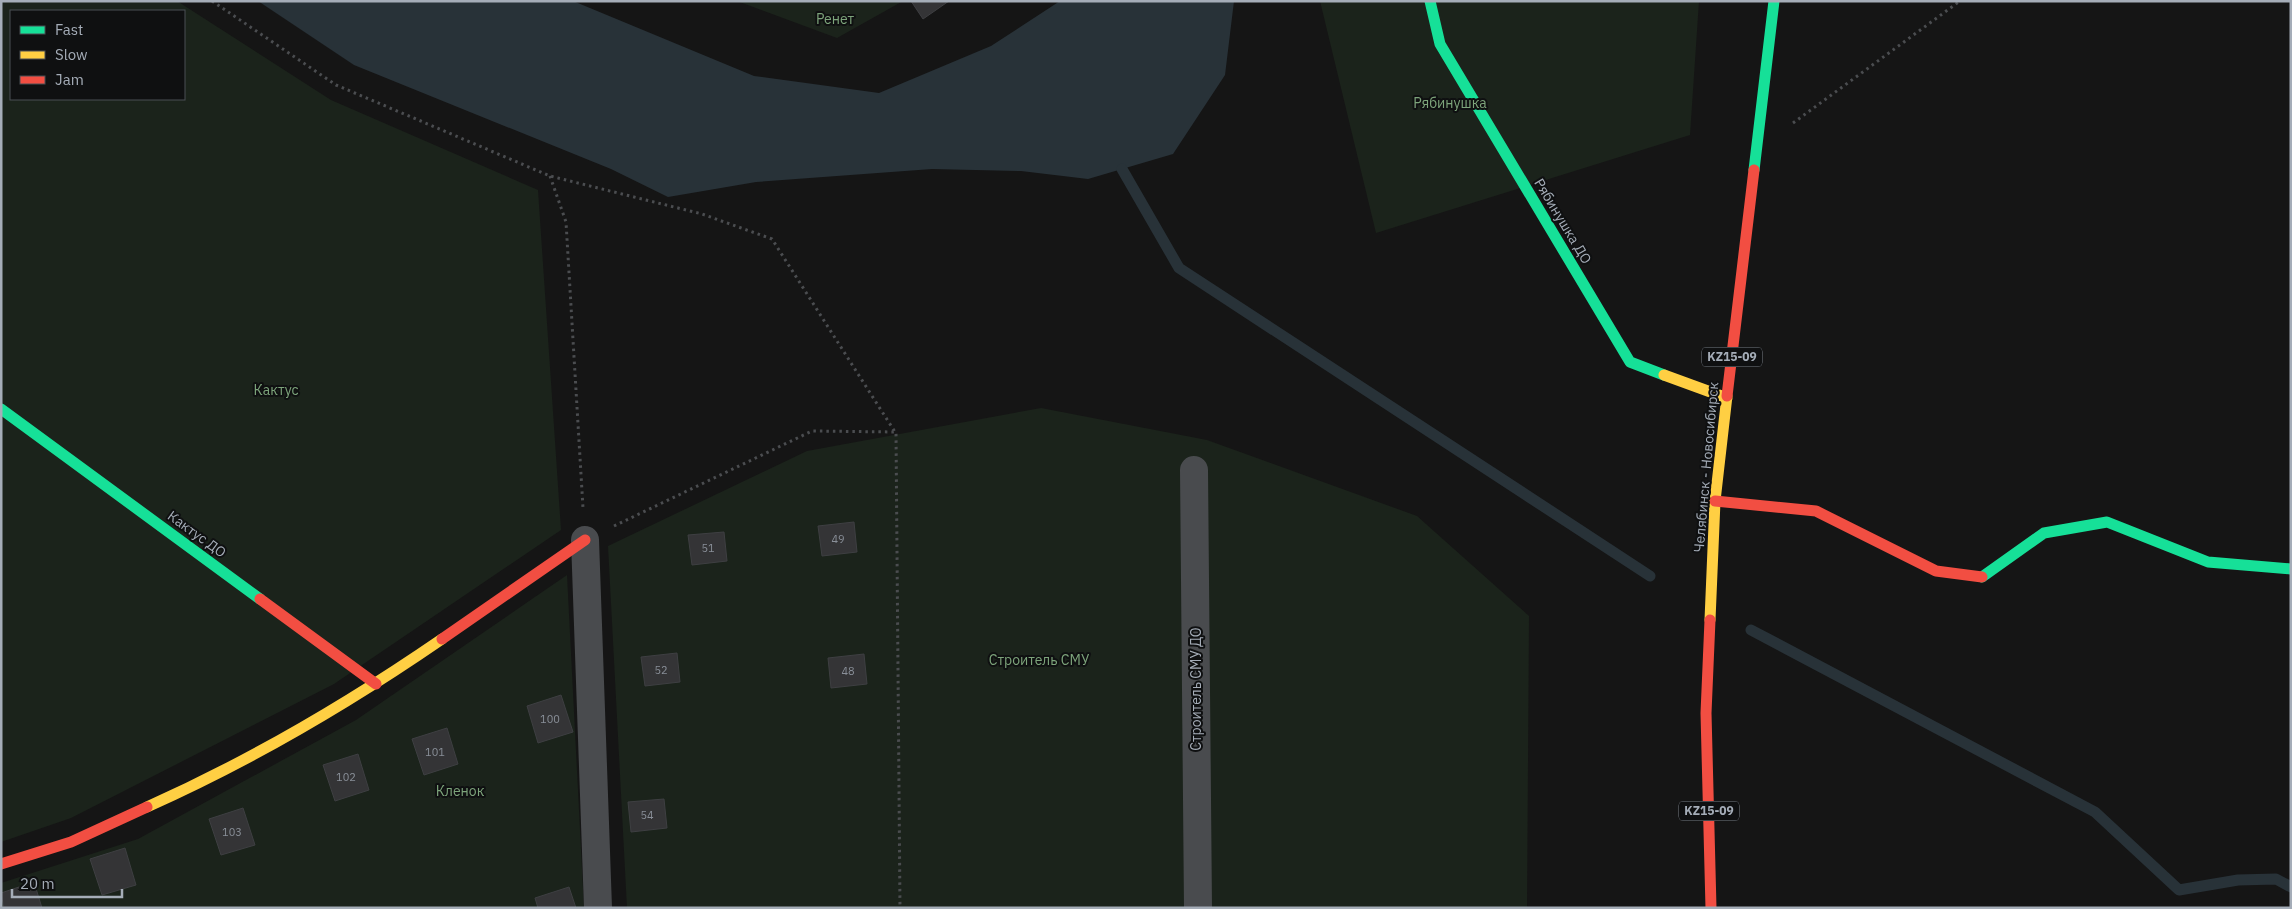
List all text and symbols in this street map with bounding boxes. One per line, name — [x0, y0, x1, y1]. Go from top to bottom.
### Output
legend — [10, 10, 185, 100]
park label: Ренет — [816, 10, 855, 28]
text: Fast — [55, 20, 83, 39]
text: Slow — [55, 45, 88, 64]
text: Jam — [55, 70, 84, 89]
park label: Рябинушка — [1413, 94, 1487, 112]
street label: Рябинушка ДО — [1530, 175, 1596, 267]
road number: KZ15-09 — [1702, 348, 1762, 367]
park label: Кактус — [254, 381, 298, 399]
street label: Челябинск - Новосибирск — [1690, 381, 1722, 553]
street label: Кактус ДО — [164, 507, 230, 561]
house number: 49 — [831, 532, 845, 546]
house number: 51 — [701, 541, 715, 555]
street label: Строитель СМУ ДО — [1187, 627, 1205, 751]
park label: Строитель СМУ — [989, 651, 1090, 669]
house number: 52 — [654, 663, 668, 677]
house number: 48 — [841, 664, 855, 678]
house number: 100 — [540, 712, 560, 726]
house number: 101 — [425, 745, 445, 759]
house number: 102 — [336, 770, 356, 784]
park label: Кленок — [436, 782, 485, 800]
road number: KZ15-09 — [1679, 801, 1739, 820]
house number: 54 — [640, 808, 654, 822]
house number: 103 — [222, 825, 242, 839]
scale bar — [12, 866, 122, 898]
text: 20 m — [20, 874, 55, 893]

